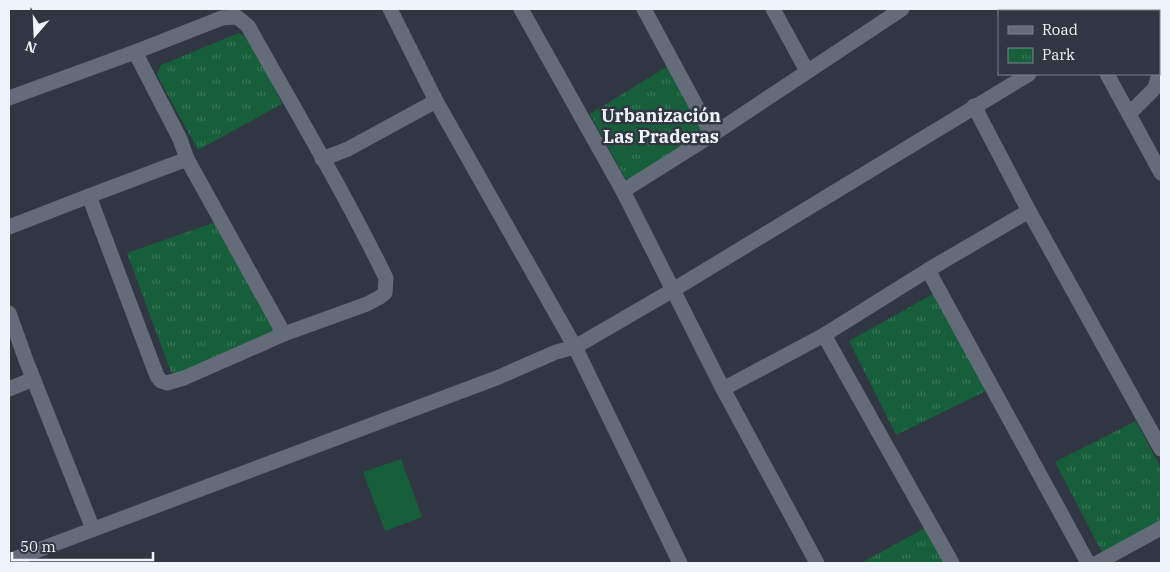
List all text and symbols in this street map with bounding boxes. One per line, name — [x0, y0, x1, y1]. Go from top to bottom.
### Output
north arrow — [10, 10, 60, 60]
legend — [998, 10, 1160, 75]
text: Road — [1042, 20, 1078, 39]
text: N — [23, 37, 39, 58]
text: Park — [1042, 45, 1075, 64]
district label: Urbanización Las Praderas — [601, 104, 721, 148]
scale bar — [12, 530, 154, 562]
text: 50 m — [20, 537, 56, 556]

